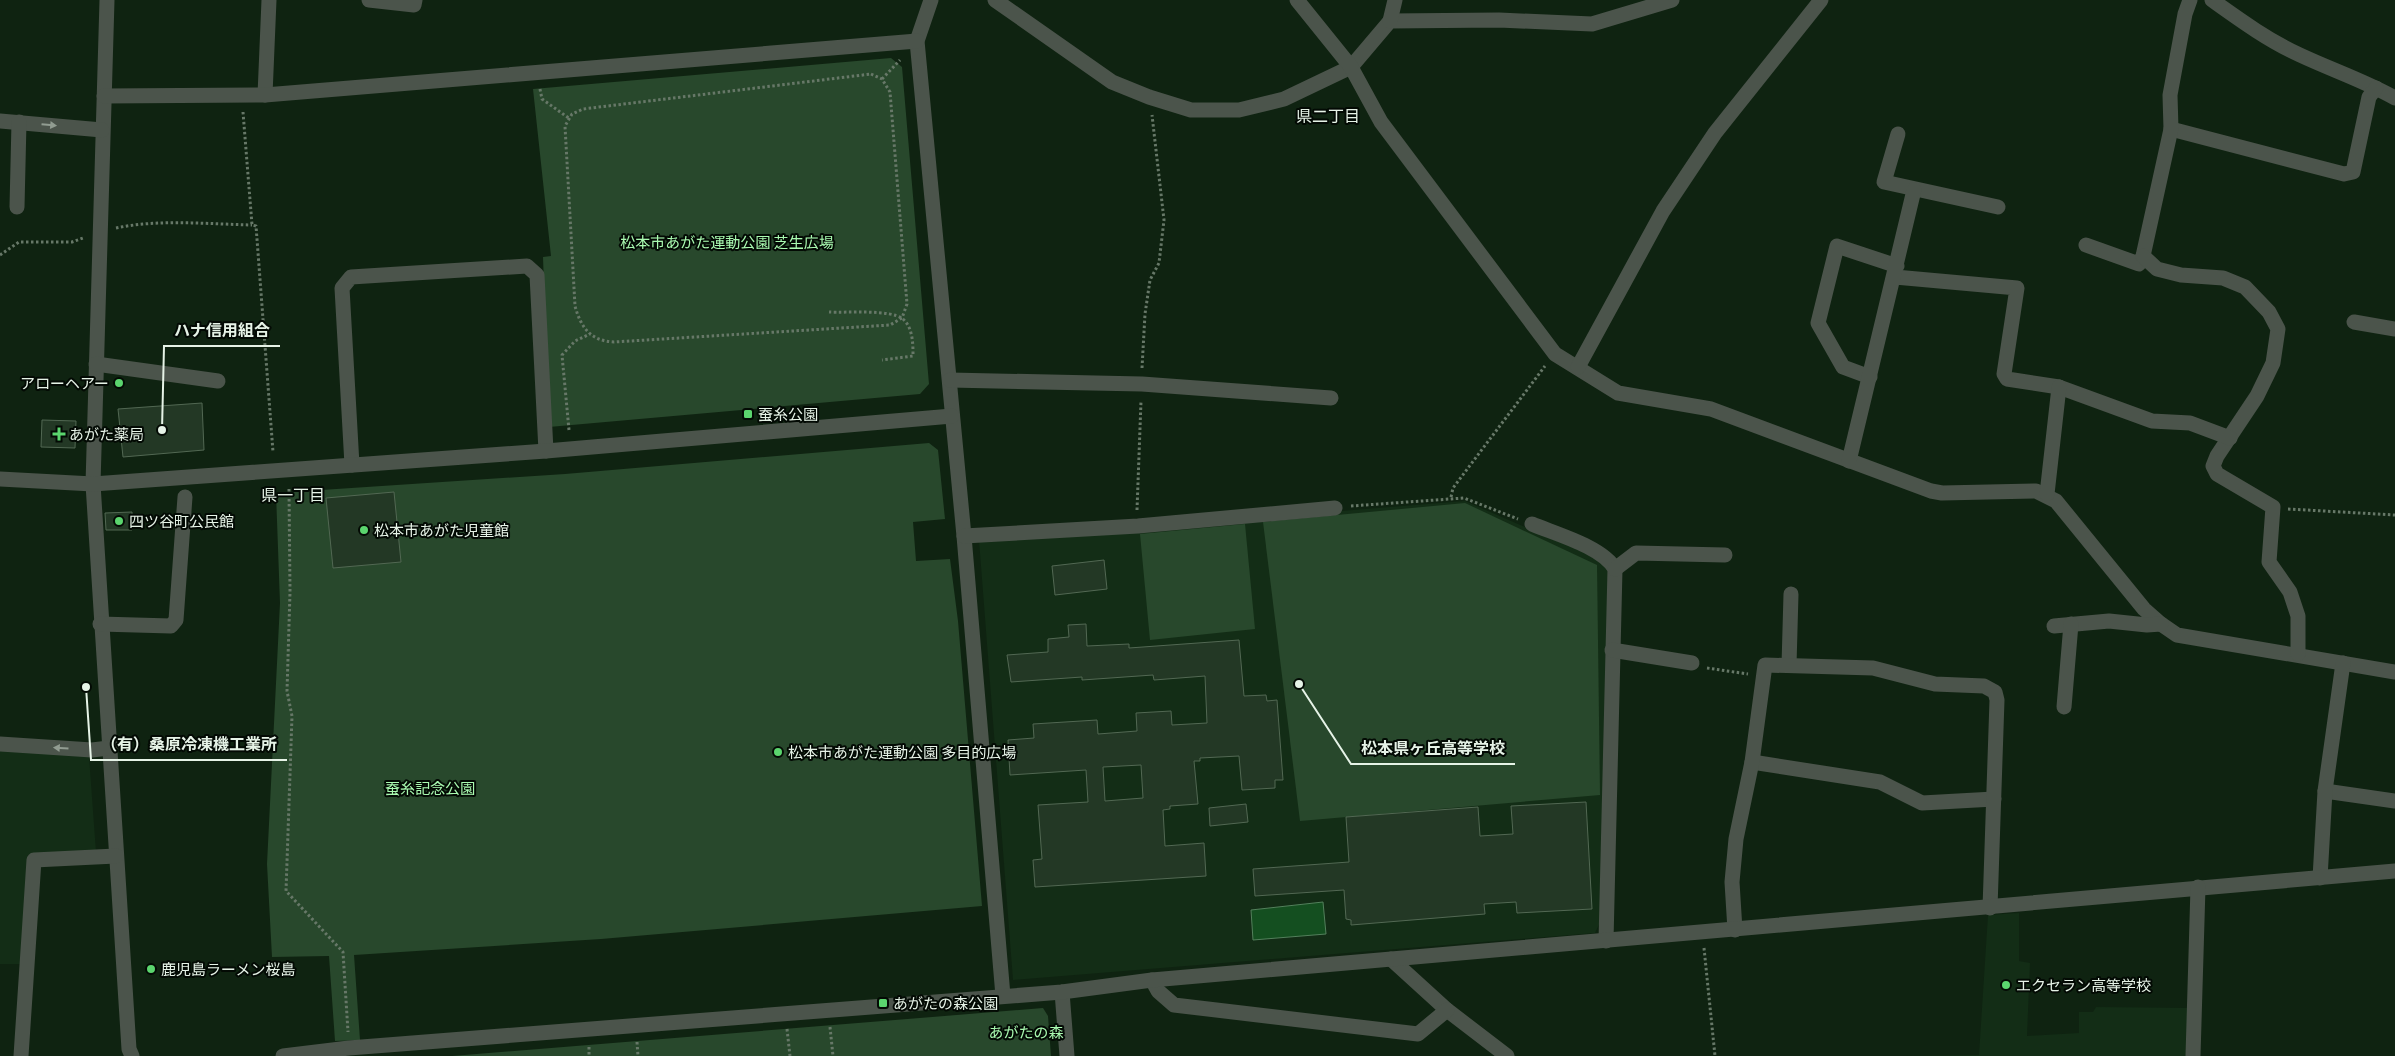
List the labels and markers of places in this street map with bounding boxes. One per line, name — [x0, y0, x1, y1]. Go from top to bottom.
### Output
callout: ハナ信用組合 — [164, 315, 280, 346]
place label: アローヘアー — [20, 372, 109, 395]
marker: アローヘアー — [113, 377, 125, 389]
place label: 蚕糸公園 — [758, 403, 818, 426]
marker: 蚕糸公園 — [742, 408, 754, 420]
place label: あがた薬局 — [69, 423, 144, 446]
marker: あがた薬局 — [53, 428, 65, 440]
place label: 四ツ谷町公民館 — [129, 510, 234, 533]
marker: 四ツ谷町公民館 — [113, 515, 125, 527]
place label: 松本市あがた児童館 — [374, 519, 509, 542]
marker: 松本市あがた児童館 — [358, 524, 370, 536]
callout: （有）桑原冷凍機工業所 — [91, 729, 287, 760]
callout: 松本県ヶ丘高等学校 — [1351, 733, 1515, 764]
place label: 松本市あがた運動公園 多目的広場 — [788, 741, 1016, 764]
marker: 松本市あがた運動公園 多目的広場 — [772, 746, 784, 758]
place label: 鹿児島ラーメン桜島 — [161, 958, 295, 981]
marker: 鹿児島ラーメン桜島 — [145, 963, 157, 975]
place label: エクセラン高等学校 — [2016, 974, 2151, 997]
marker: エクセラン高等学校 — [2000, 979, 2012, 991]
place label: あがたの森公園 — [893, 992, 998, 1015]
marker: あがたの森公園 — [877, 997, 889, 1009]

